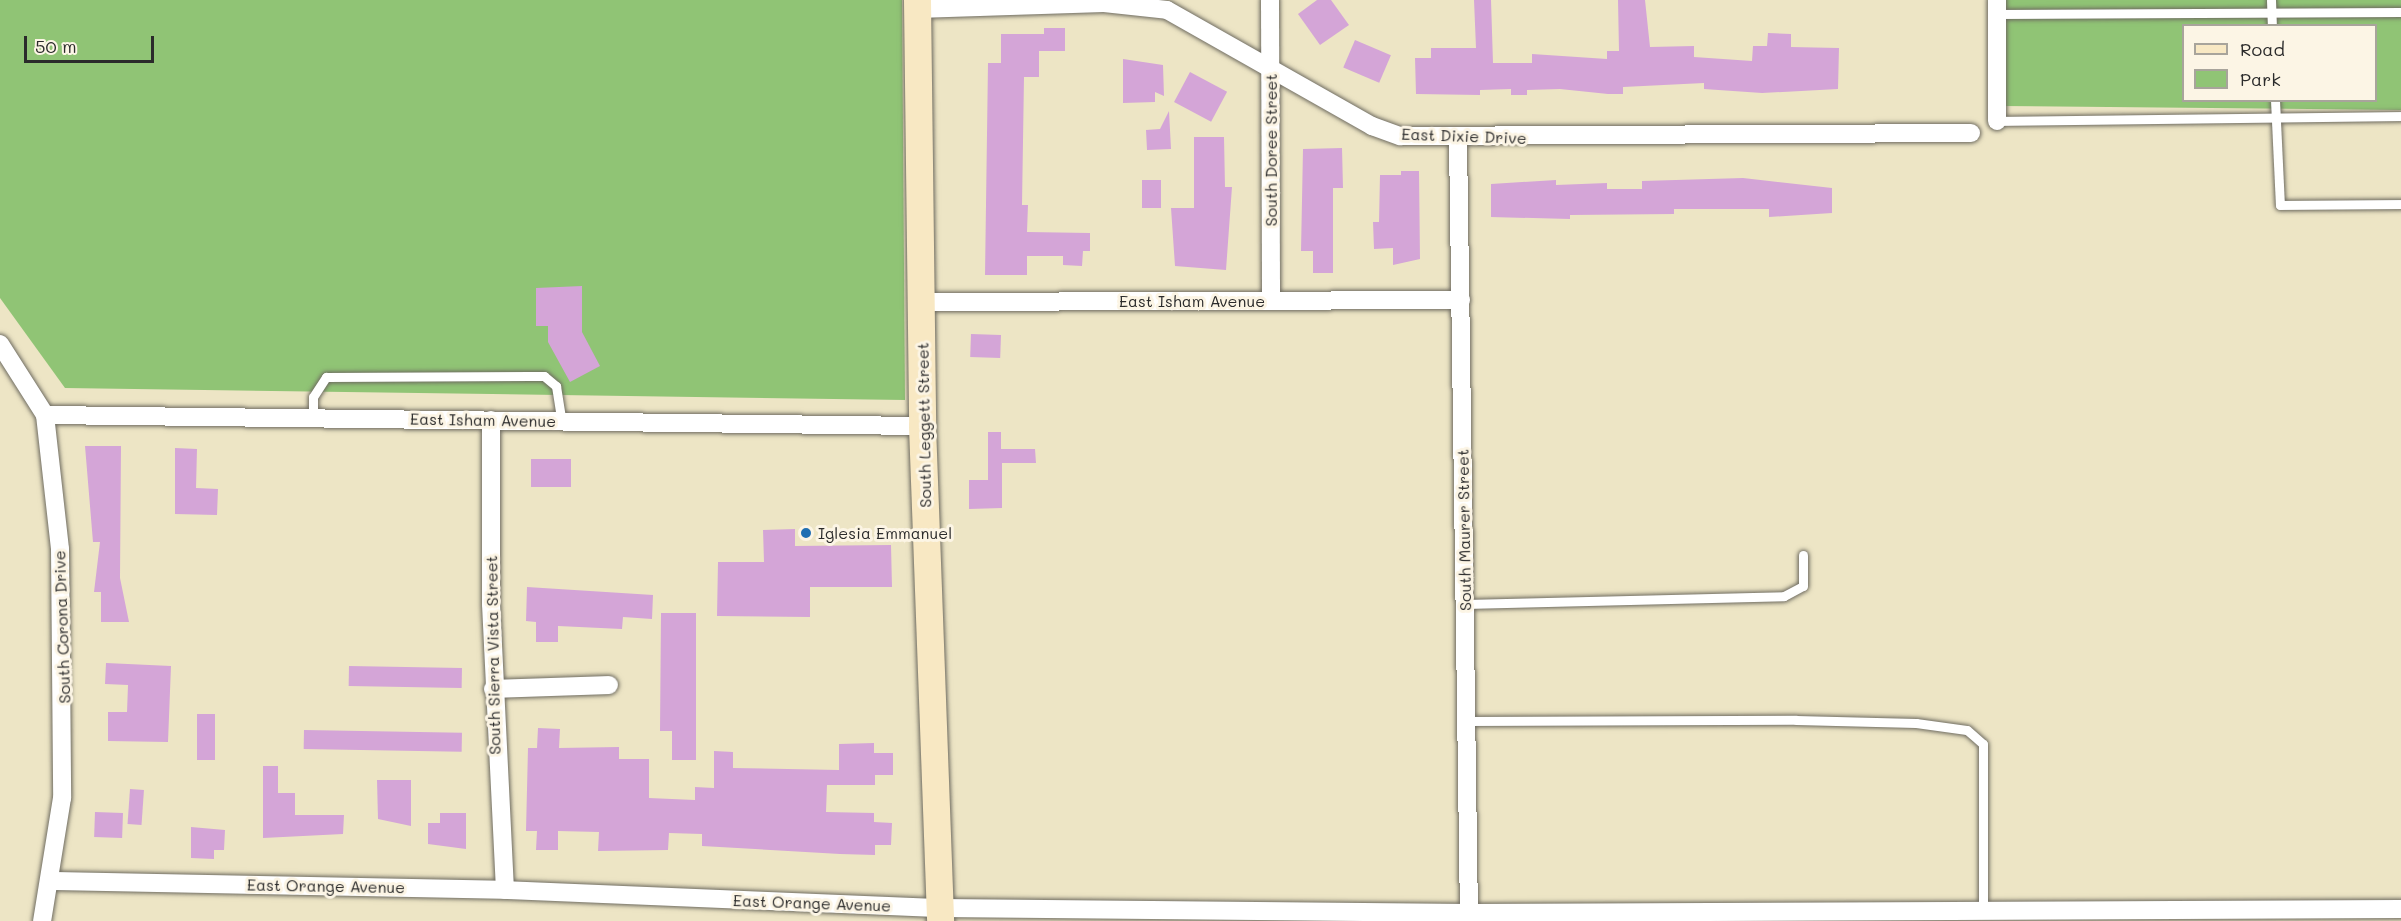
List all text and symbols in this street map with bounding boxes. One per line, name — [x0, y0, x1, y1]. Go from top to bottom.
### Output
scale bar — [27, 24, 158, 62]
legend — [2182, 24, 2377, 102]
text: 50 m — [35, 34, 77, 58]
text: Road — [2240, 37, 2285, 61]
text: Park — [2240, 67, 2281, 91]
street label: South Doree Street — [1261, 74, 1281, 226]
street label: East Dixie Drive — [1401, 124, 1527, 148]
street label: East Isham Avenue — [1119, 291, 1265, 311]
street label: South Leggett Street — [913, 342, 935, 508]
street label: East Isham Avenue — [410, 409, 556, 431]
street label: South Maurer Street — [1453, 449, 1475, 611]
place label: Iglesia Emmanuel — [818, 523, 952, 543]
marker: Iglesia Emmanuel — [799, 526, 813, 540]
street label: South Corona Drive — [50, 550, 74, 704]
street label: South Sierra Vista Street — [482, 555, 504, 755]
street label: East Orange Avenue — [247, 875, 405, 897]
street label: East Orange Avenue — [733, 891, 891, 915]

